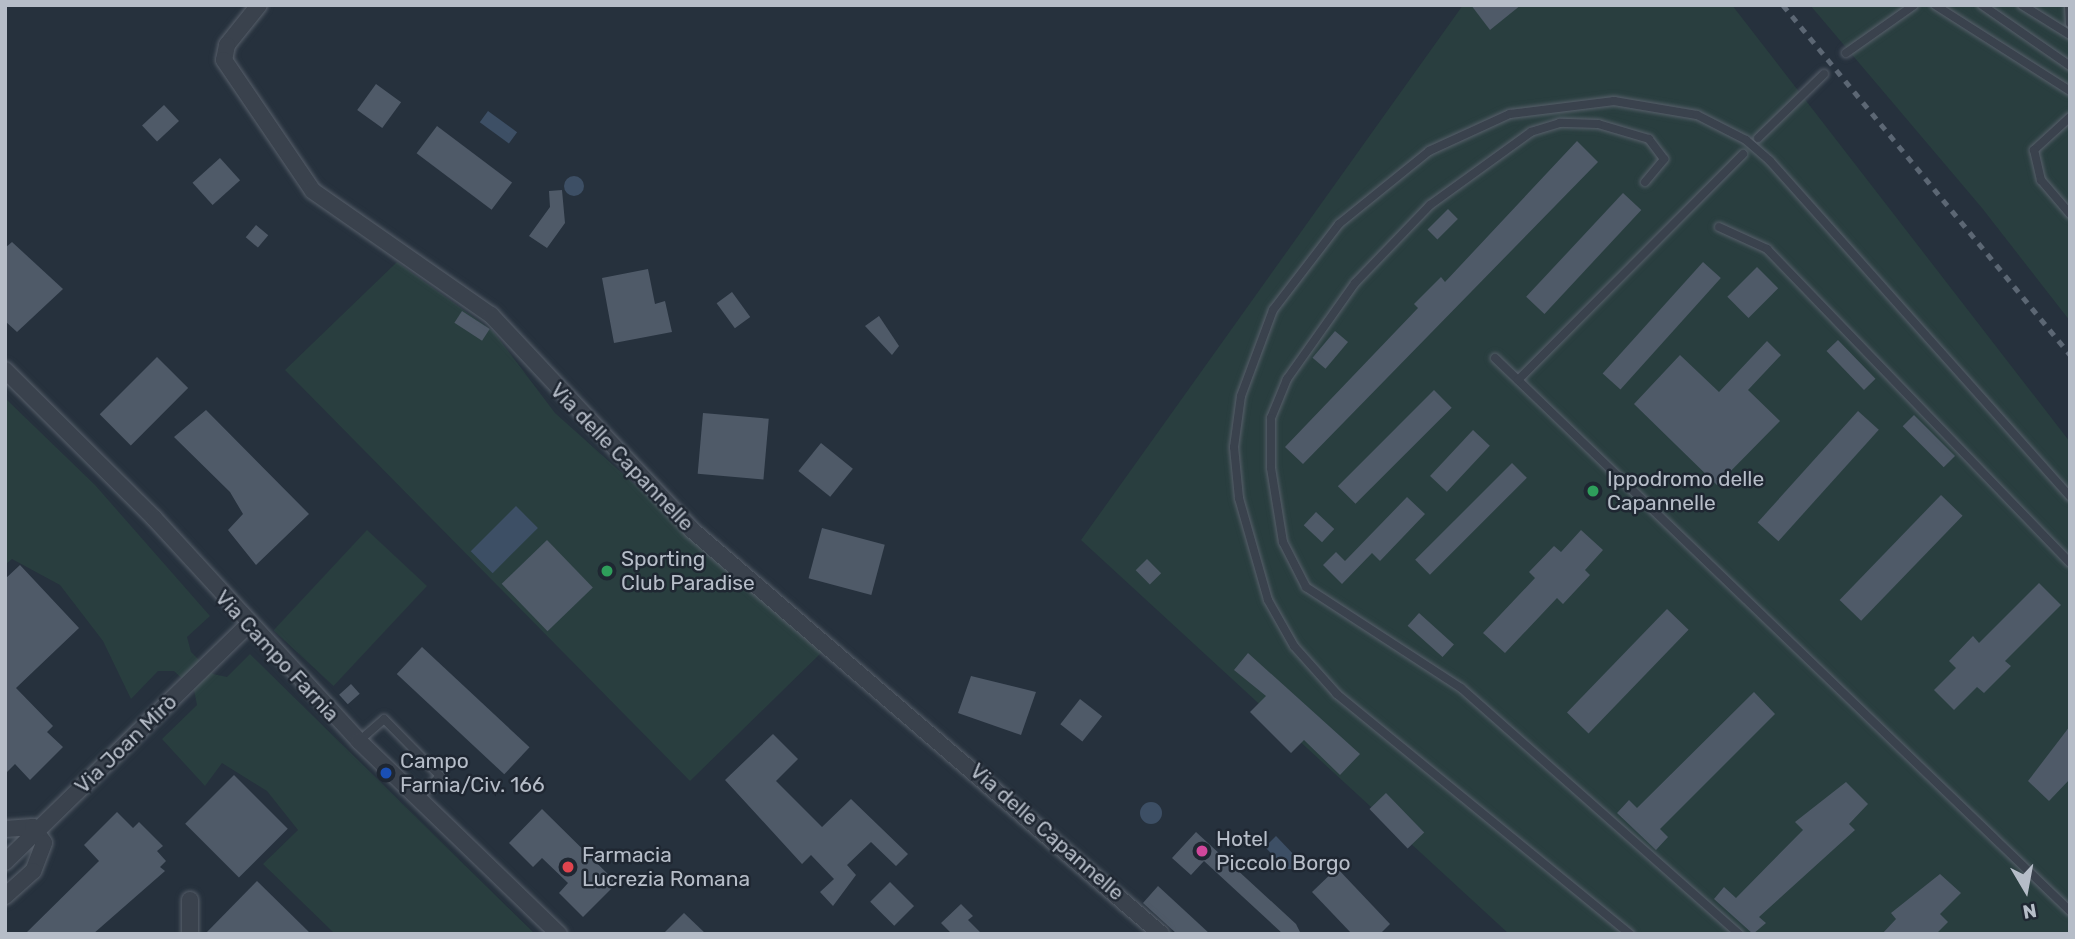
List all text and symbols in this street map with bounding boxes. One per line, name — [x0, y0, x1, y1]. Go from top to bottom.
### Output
street label: Via delle Capannelle — [545, 378, 699, 536]
place label: Ippodromo delle Capannelle — [1607, 466, 1764, 516]
marker: Ippodromo delle Capannelle — [1585, 483, 1601, 499]
place label: Sporting Club Paradise — [621, 546, 755, 596]
marker: Sporting Club Paradise — [599, 563, 615, 579]
street label: Via Campo Farnia — [210, 585, 344, 727]
street label: Via Joan Mirò — [70, 689, 182, 799]
place label: Campo Farnia/Civ. 166 — [400, 748, 545, 798]
street label: Via delle Capannelle — [965, 758, 1129, 906]
marker: Campo Farnia/Civ. 166 — [378, 765, 394, 781]
place label: Hotel Piccolo Borgo — [1216, 826, 1351, 876]
place label: Farmacia Lucrezia Romana — [582, 842, 750, 892]
marker: Hotel Piccolo Borgo — [1194, 843, 1210, 859]
north arrow — [1991, 855, 2061, 925]
marker: Farmacia Lucrezia Romana — [560, 859, 576, 875]
text: N — [2021, 899, 2038, 924]

